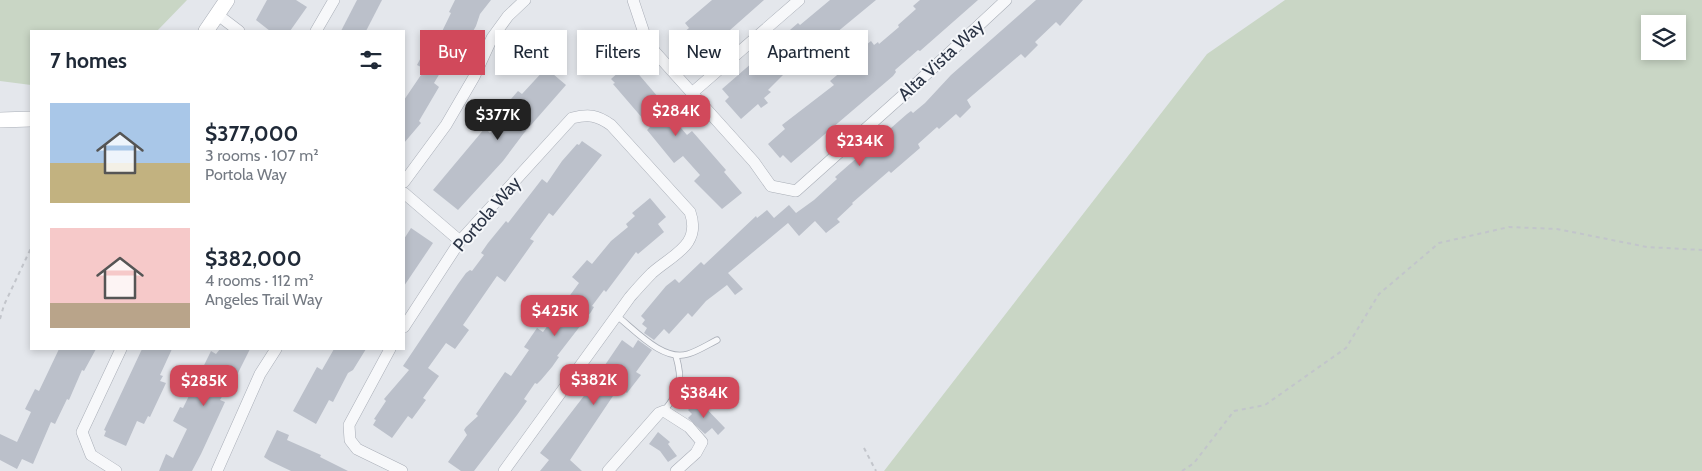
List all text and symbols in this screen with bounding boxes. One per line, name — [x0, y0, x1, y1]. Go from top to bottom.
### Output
street label: Alta Vista Way — [894, 15, 988, 105]
map controls — [1641, 15, 1686, 60]
button: layers — [1641, 15, 1686, 60]
chip: Buy — [420, 30, 485, 75]
chip: Rent — [495, 30, 567, 75]
chip: Filters — [577, 30, 659, 75]
chip: New — [669, 30, 739, 75]
chip: Apartment — [749, 30, 868, 75]
icon: filters — [357, 46, 385, 74]
text: 7 homes — [50, 48, 127, 73]
pin: $284K — [641, 94, 711, 137]
pin: $377K — [463, 98, 533, 141]
text: $284K — [652, 101, 700, 120]
text: $377K — [476, 105, 520, 124]
text: $377,000 — [205, 121, 298, 146]
icon: home — [90, 123, 150, 183]
pin: $234K — [825, 124, 895, 167]
text: $234K — [837, 131, 883, 150]
text: 3 rooms · 107 m² — [205, 146, 319, 165]
text: Portola Way — [205, 165, 287, 184]
street label: Portola Way — [448, 172, 526, 256]
text: $382,000 — [205, 246, 301, 271]
icon: home — [90, 248, 150, 308]
text: 4 rooms · 112 m² — [205, 271, 314, 290]
text: Angeles Trail Way — [205, 290, 323, 309]
pin: $425K — [520, 294, 590, 337]
text: $425K — [532, 301, 578, 320]
pin: $285K — [169, 364, 239, 407]
pin: $382K — [559, 364, 629, 406]
text: $382K — [571, 370, 617, 389]
text: $285K — [181, 371, 227, 390]
pin: $384K — [669, 376, 739, 419]
text: $384K — [680, 383, 728, 402]

